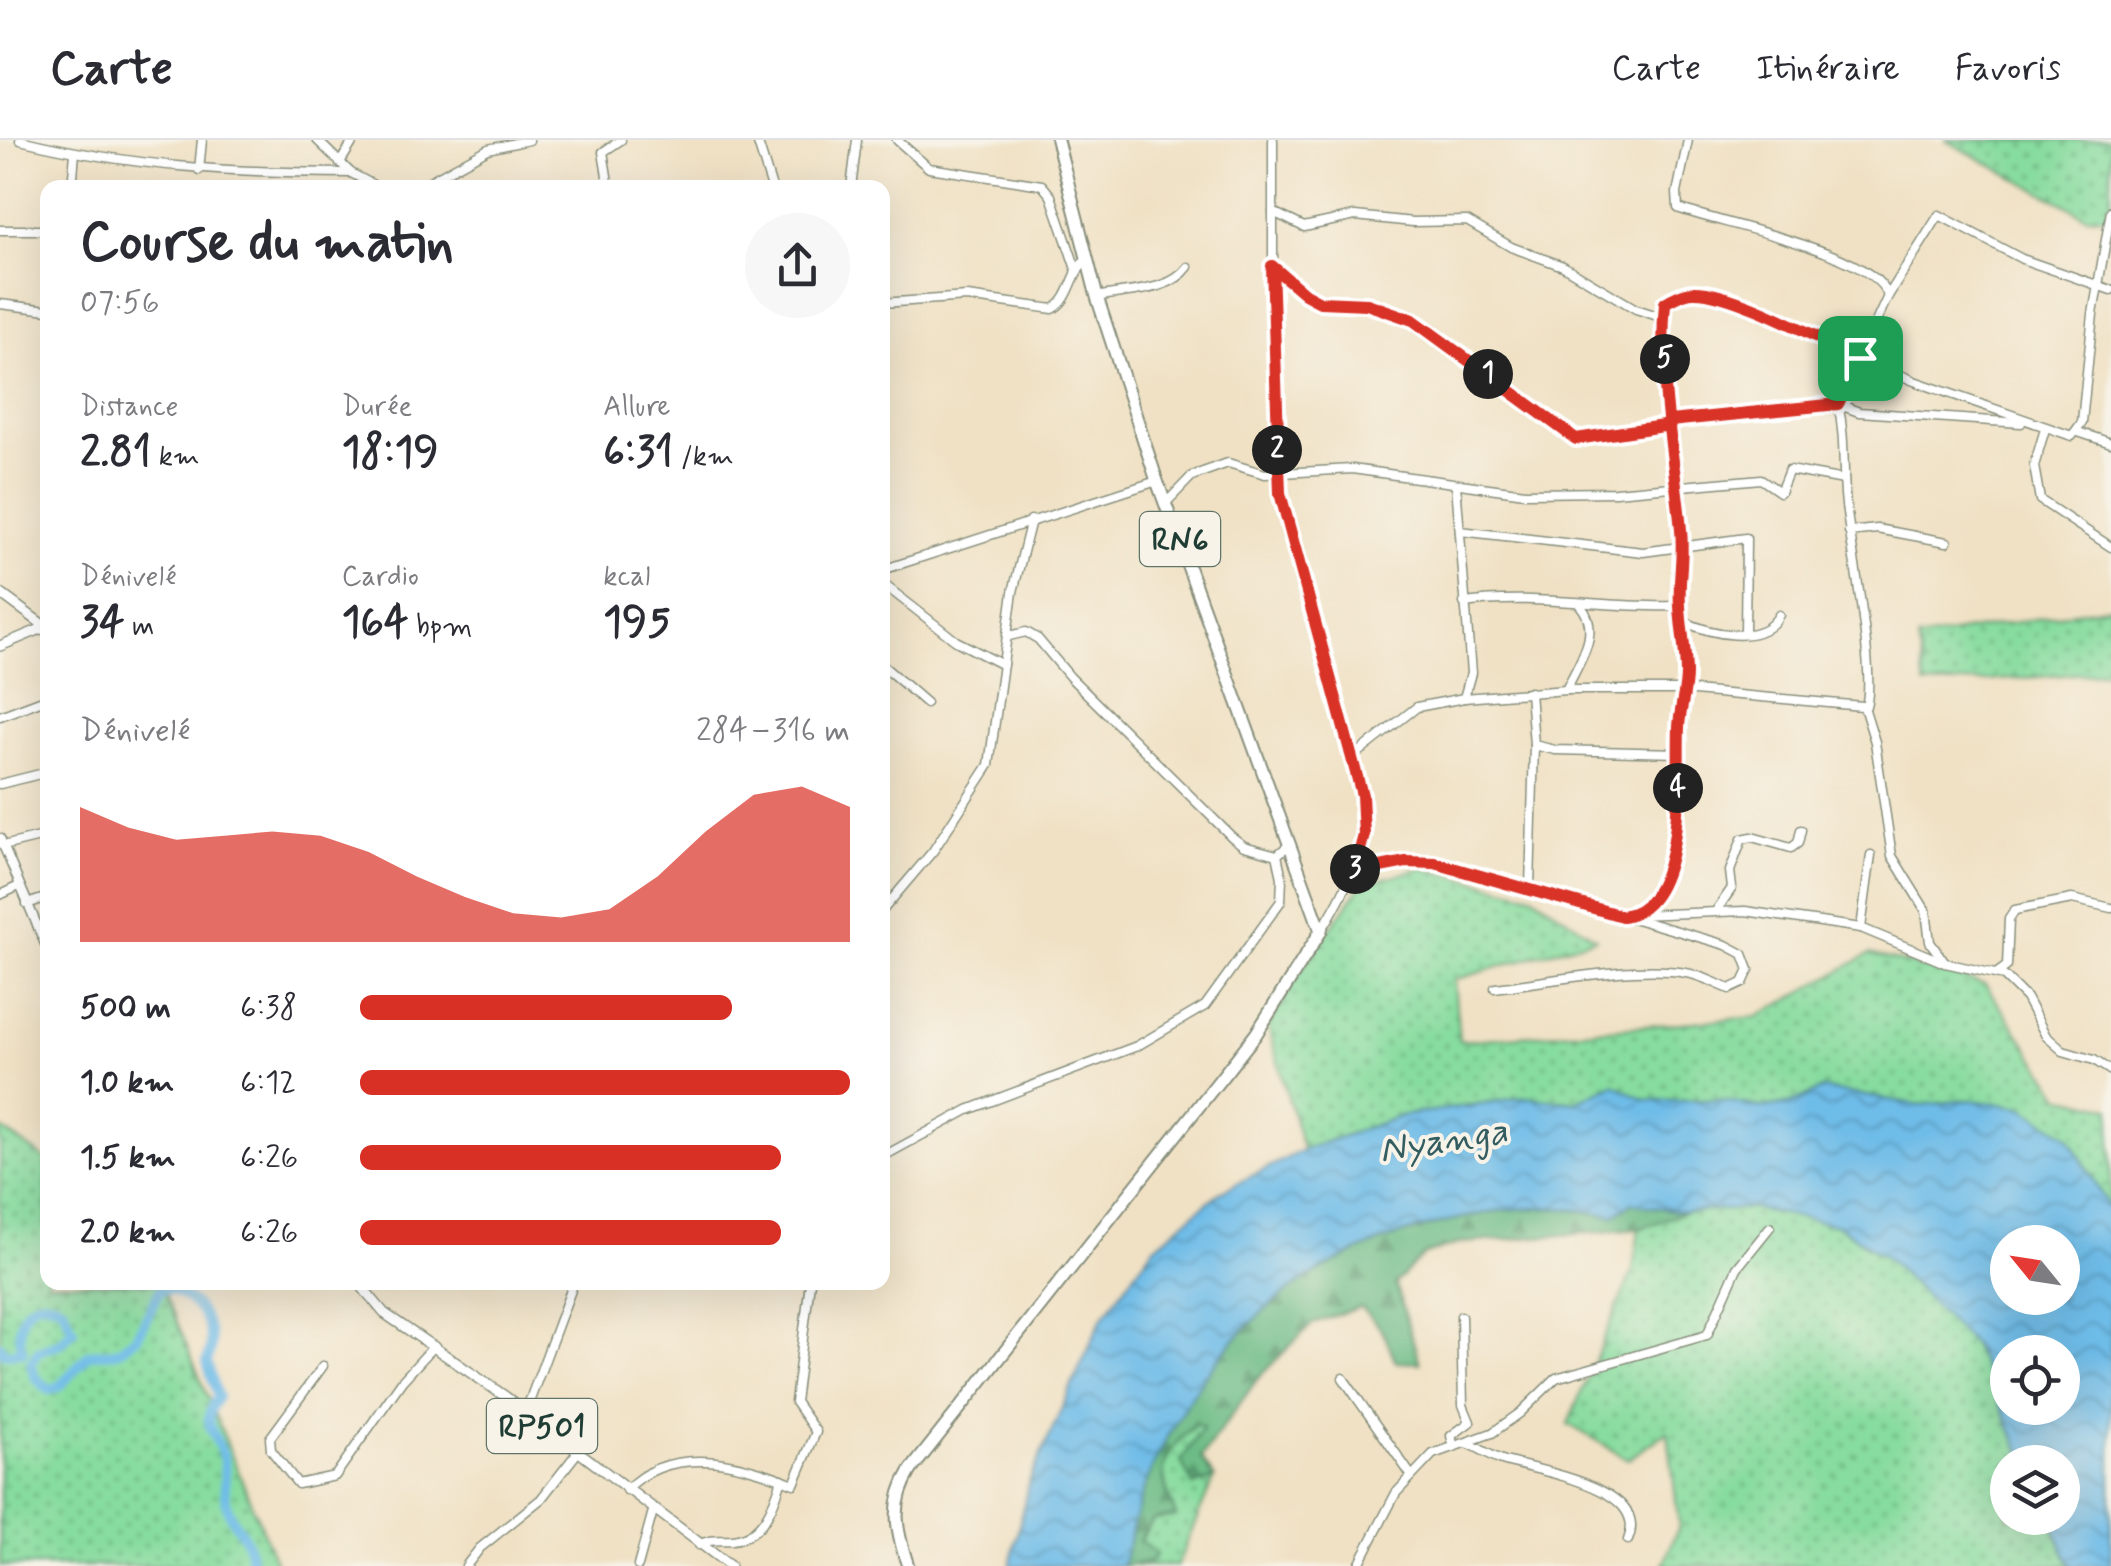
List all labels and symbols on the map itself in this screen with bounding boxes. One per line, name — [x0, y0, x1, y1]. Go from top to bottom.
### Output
pin — [1818, 316, 1903, 401]
pin: 5 — [1640, 334, 1690, 384]
pin: 1 — [1463, 349, 1513, 399]
pin: 2 — [1252, 425, 1302, 475]
road number: RN6 — [1140, 512, 1220, 566]
pin: 4 — [1653, 763, 1703, 813]
pin: 3 — [1330, 844, 1380, 894]
water label: Nyanga — [1376, 1107, 1511, 1176]
north arrow — [1990, 1225, 2080, 1315]
road number: RP501 — [487, 1399, 597, 1453]

